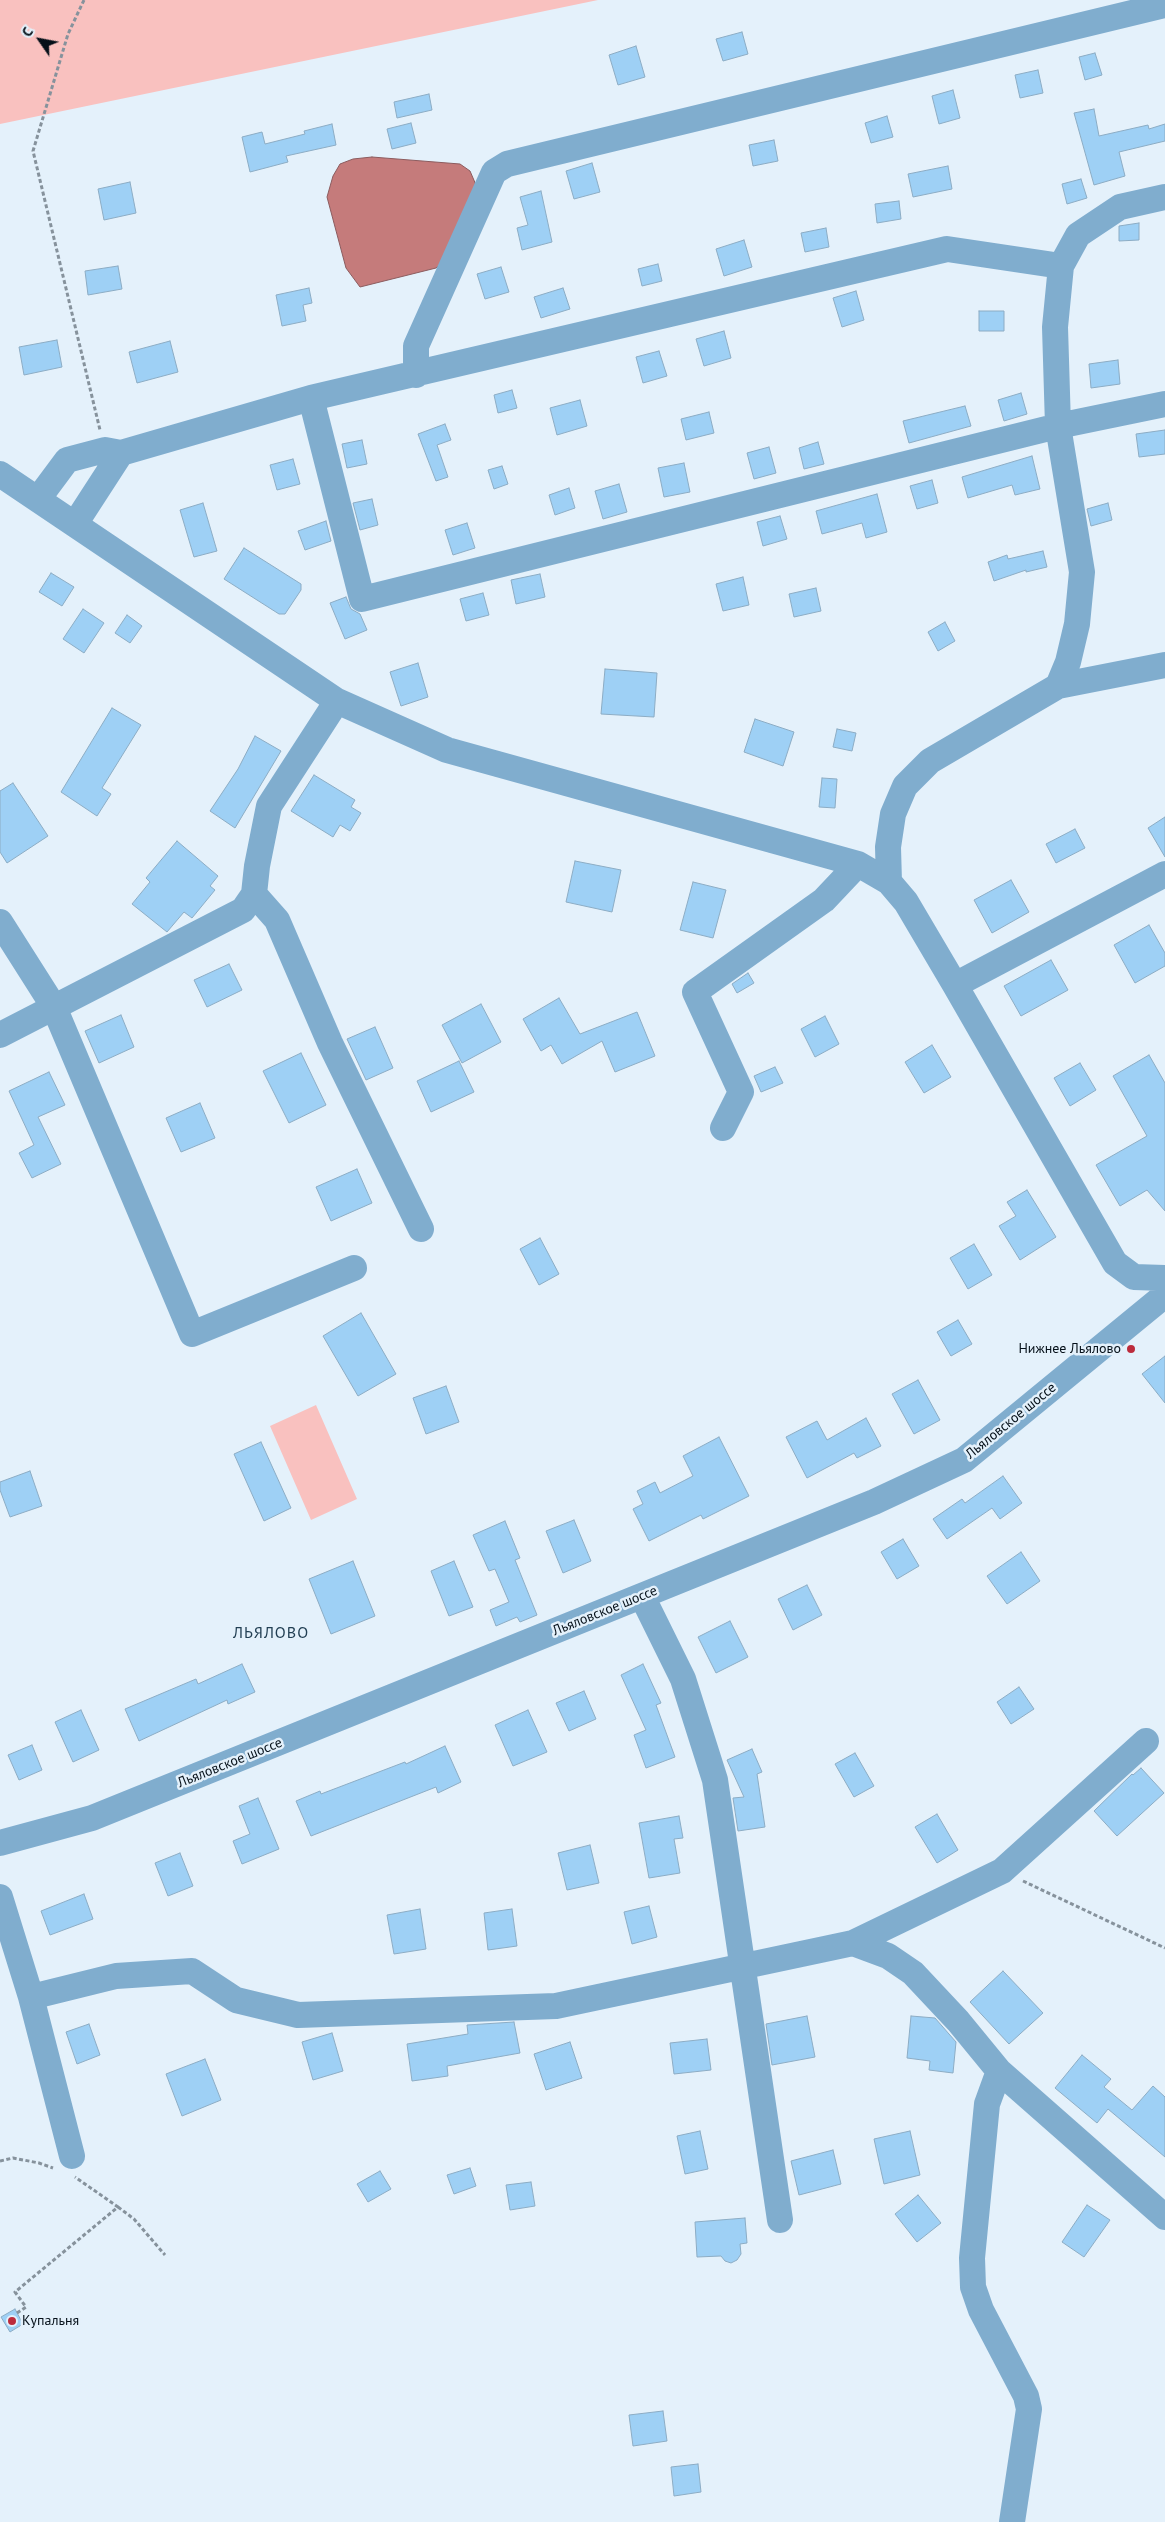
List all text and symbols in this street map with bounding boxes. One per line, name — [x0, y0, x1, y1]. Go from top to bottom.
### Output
north arrow — [15, 15, 65, 65]
text: С — [18, 24, 37, 40]
place label: Нижнее Льялово — [1018, 1341, 1121, 1357]
marker: Нижнее Льялово — [1125, 1343, 1137, 1355]
street label: Льяловское шоссе — [962, 1379, 1060, 1463]
street label: Льяловское шоссе — [550, 1582, 660, 1640]
district label: ЛЬЯЛОВО — [232, 1623, 310, 1643]
street label: Льяловское шоссе — [175, 1734, 285, 1792]
place label: Купальня — [22, 2313, 79, 2329]
marker: Купальня — [6, 2315, 18, 2327]

